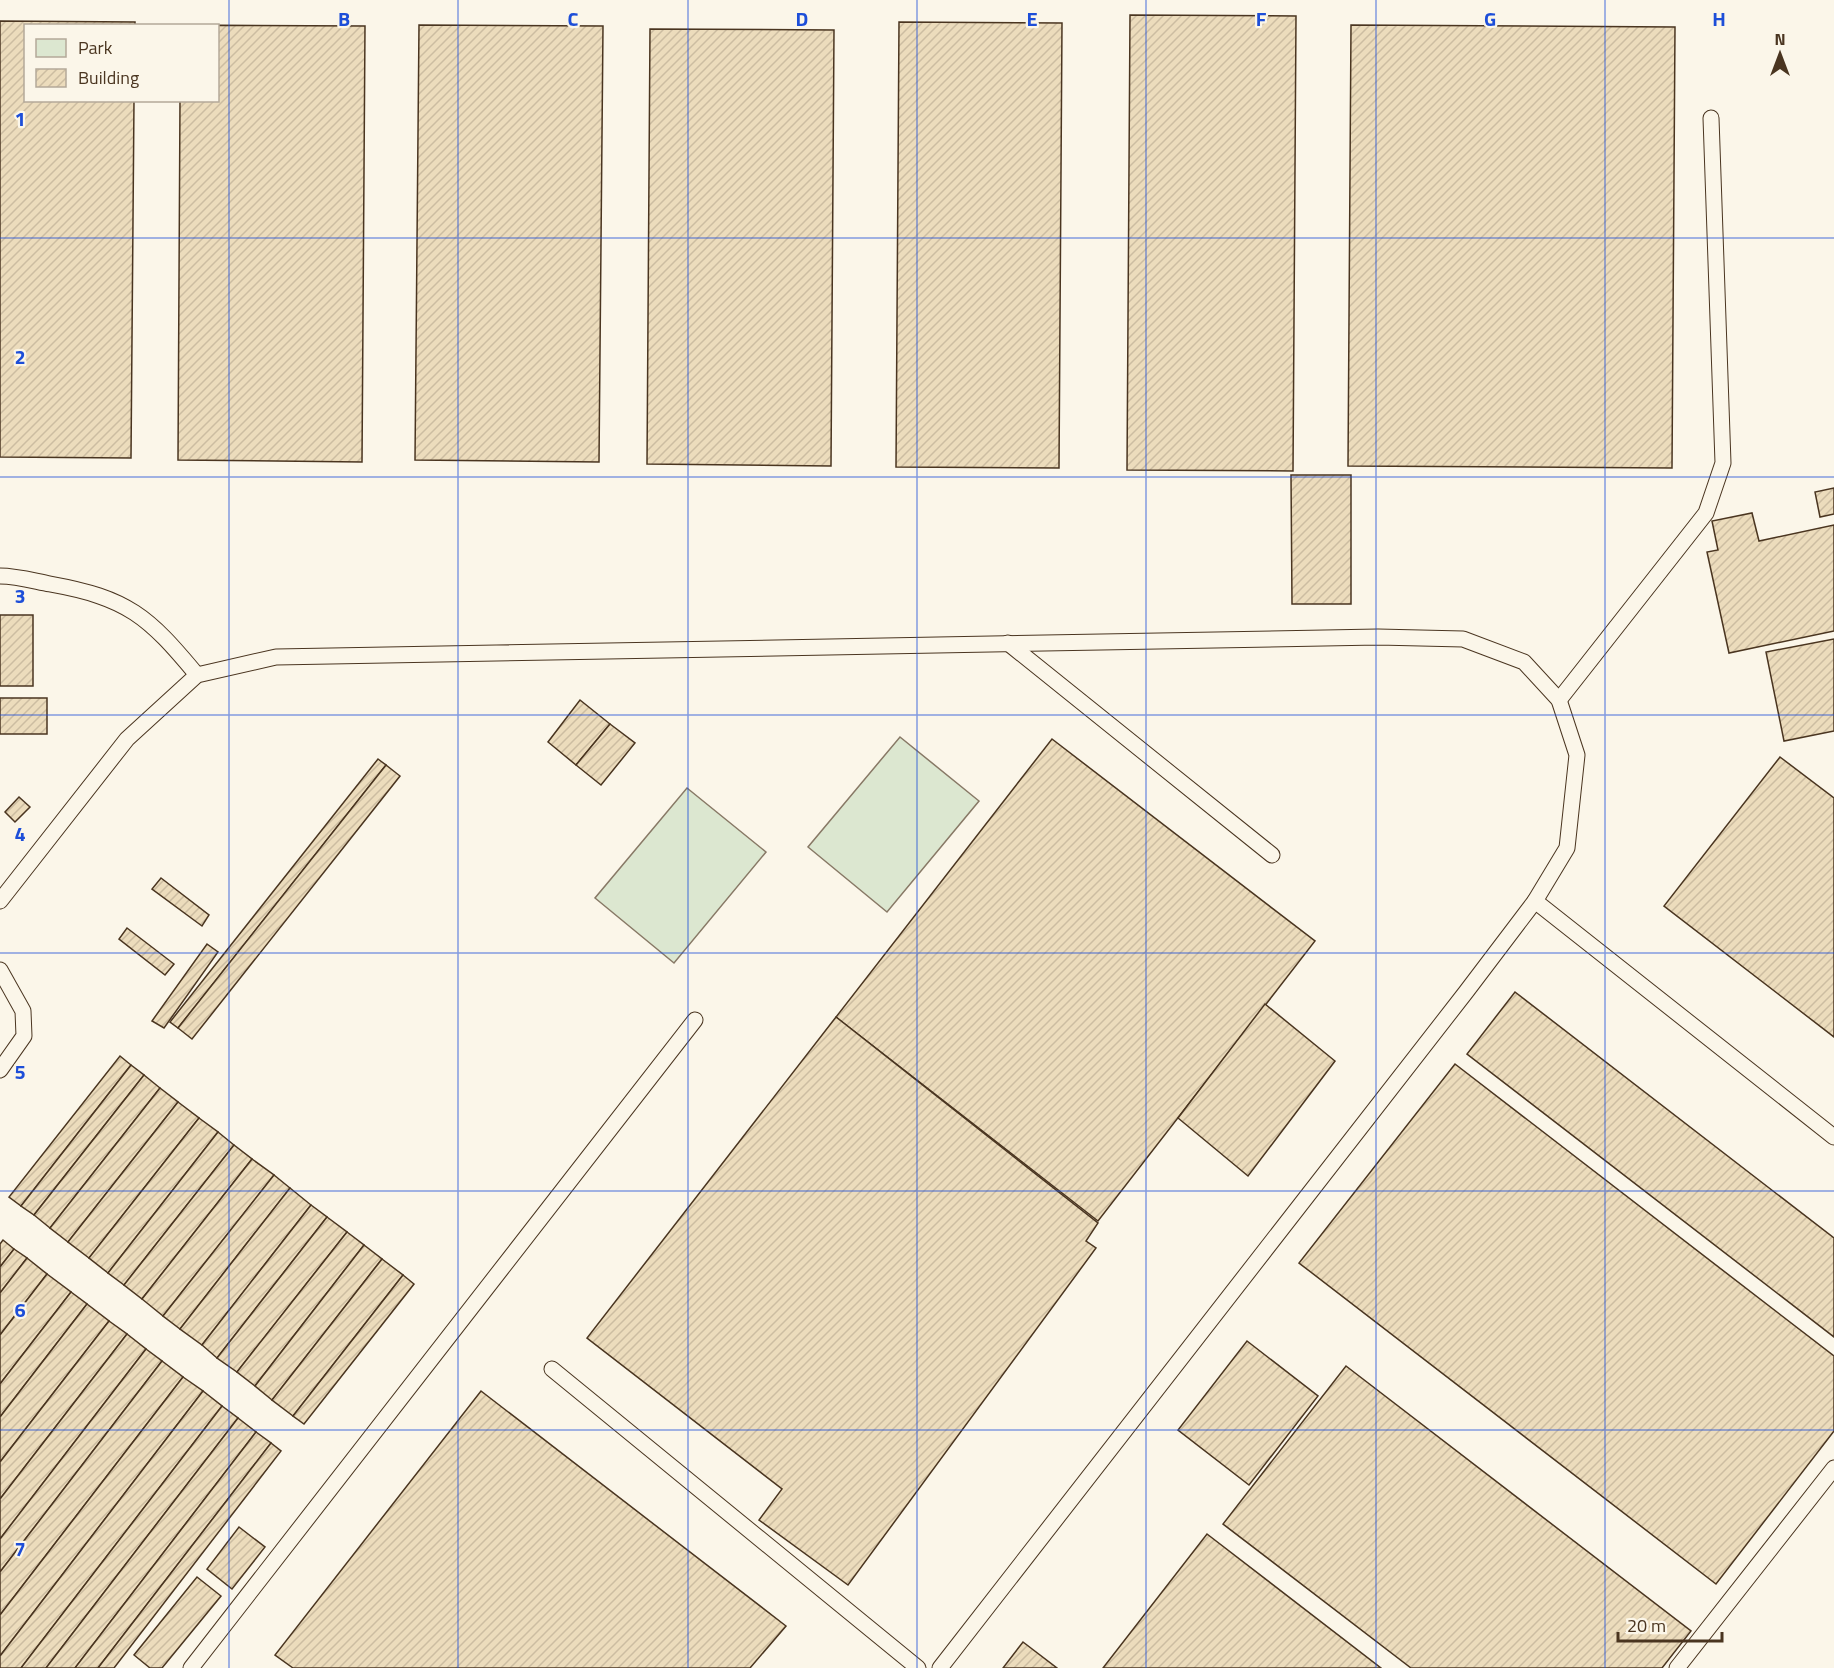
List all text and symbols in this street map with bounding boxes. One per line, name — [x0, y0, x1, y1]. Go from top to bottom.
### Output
text: B — [338, 3, 350, 34]
text: C — [568, 3, 579, 34]
text: D — [796, 3, 808, 34]
text: E — [1026, 3, 1038, 34]
text: F — [1256, 3, 1267, 34]
text: G — [1484, 3, 1496, 34]
text: H — [1712, 3, 1726, 34]
legend — [24, 24, 219, 102]
north arrow — [1750, 24, 1810, 84]
text: N — [1774, 27, 1786, 51]
text: Park — [78, 34, 113, 61]
text: Building — [78, 64, 139, 91]
text: 1 — [14, 103, 26, 134]
text: 2 — [14, 341, 26, 372]
text: 3 — [14, 580, 26, 611]
text: 4 — [14, 818, 26, 849]
text: 5 — [14, 1056, 26, 1087]
text: 6 — [14, 1294, 26, 1325]
text: 7 — [14, 1533, 26, 1564]
scale bar — [1618, 1605, 1722, 1643]
text: 20 m — [1627, 1612, 1666, 1639]

